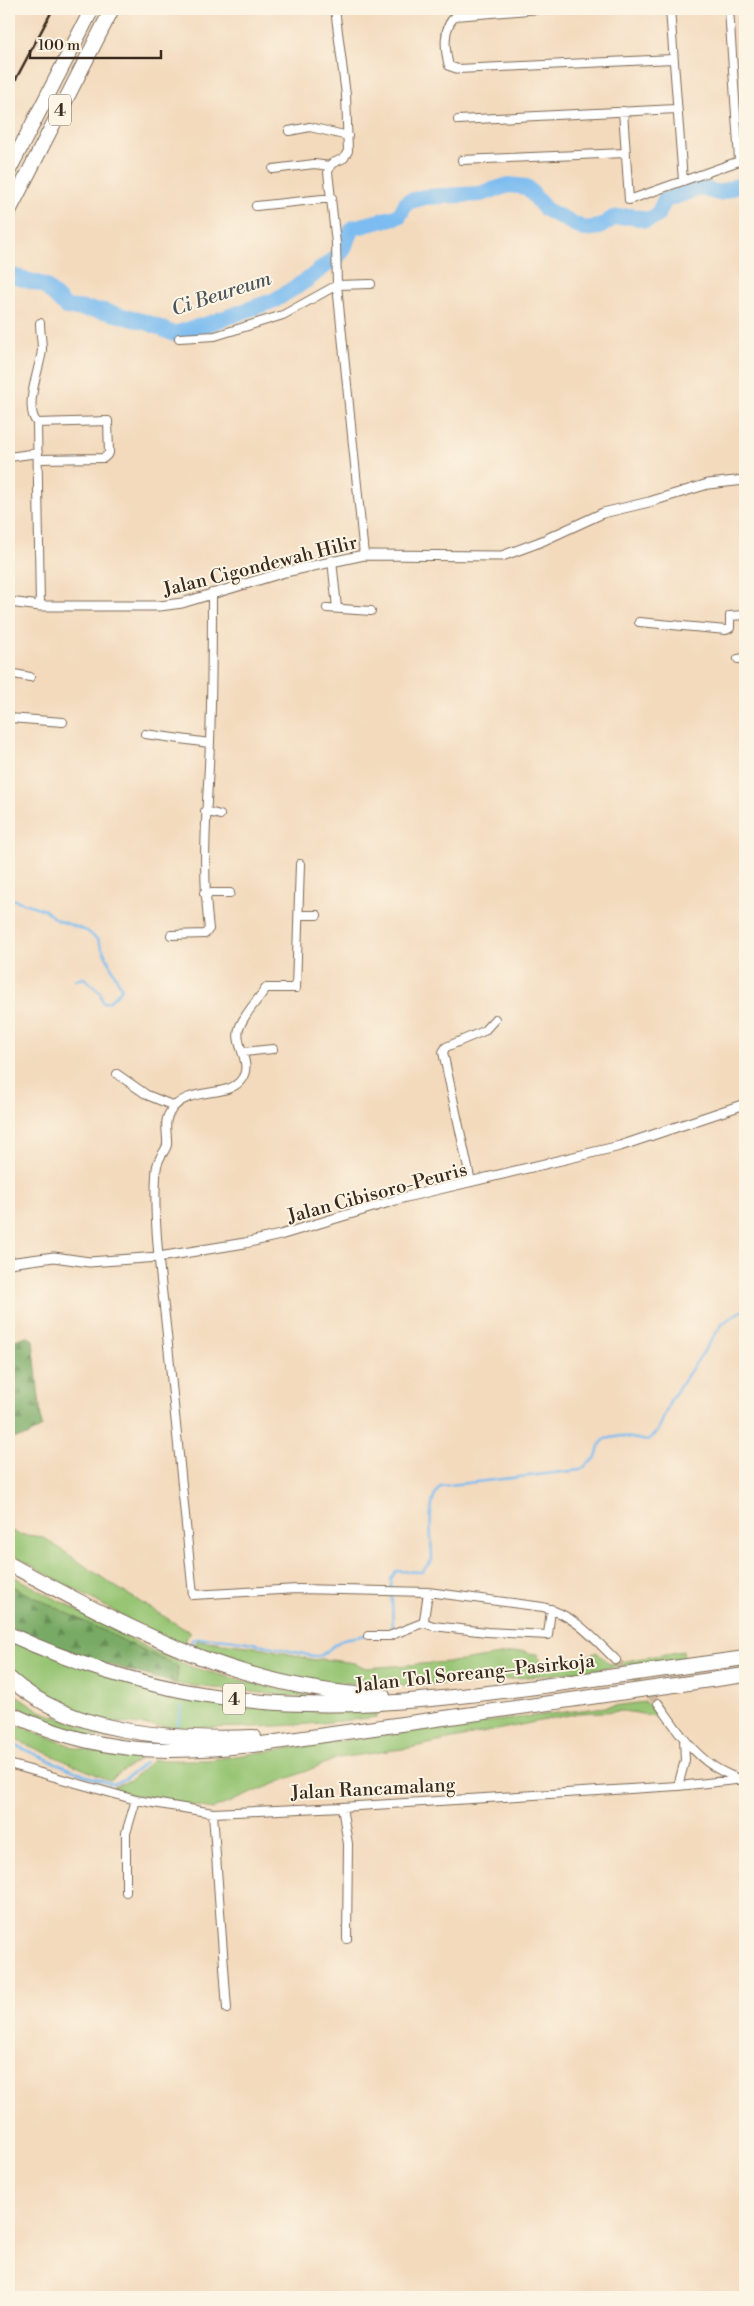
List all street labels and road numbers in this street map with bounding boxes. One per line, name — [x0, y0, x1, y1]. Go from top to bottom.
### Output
road number: 4 — [49, 94, 71, 126]
street label: Jalan Cigondewah Hilir — [160, 530, 360, 602]
street label: Jalan Cibisoro-Peuris — [284, 1157, 470, 1229]
street label: Jalan Tol Soreang–Pasirkoja — [353, 1648, 596, 1698]
road number: 4 — [223, 1684, 245, 1715]
street label: Jalan Rancamalang — [289, 1773, 456, 1805]

